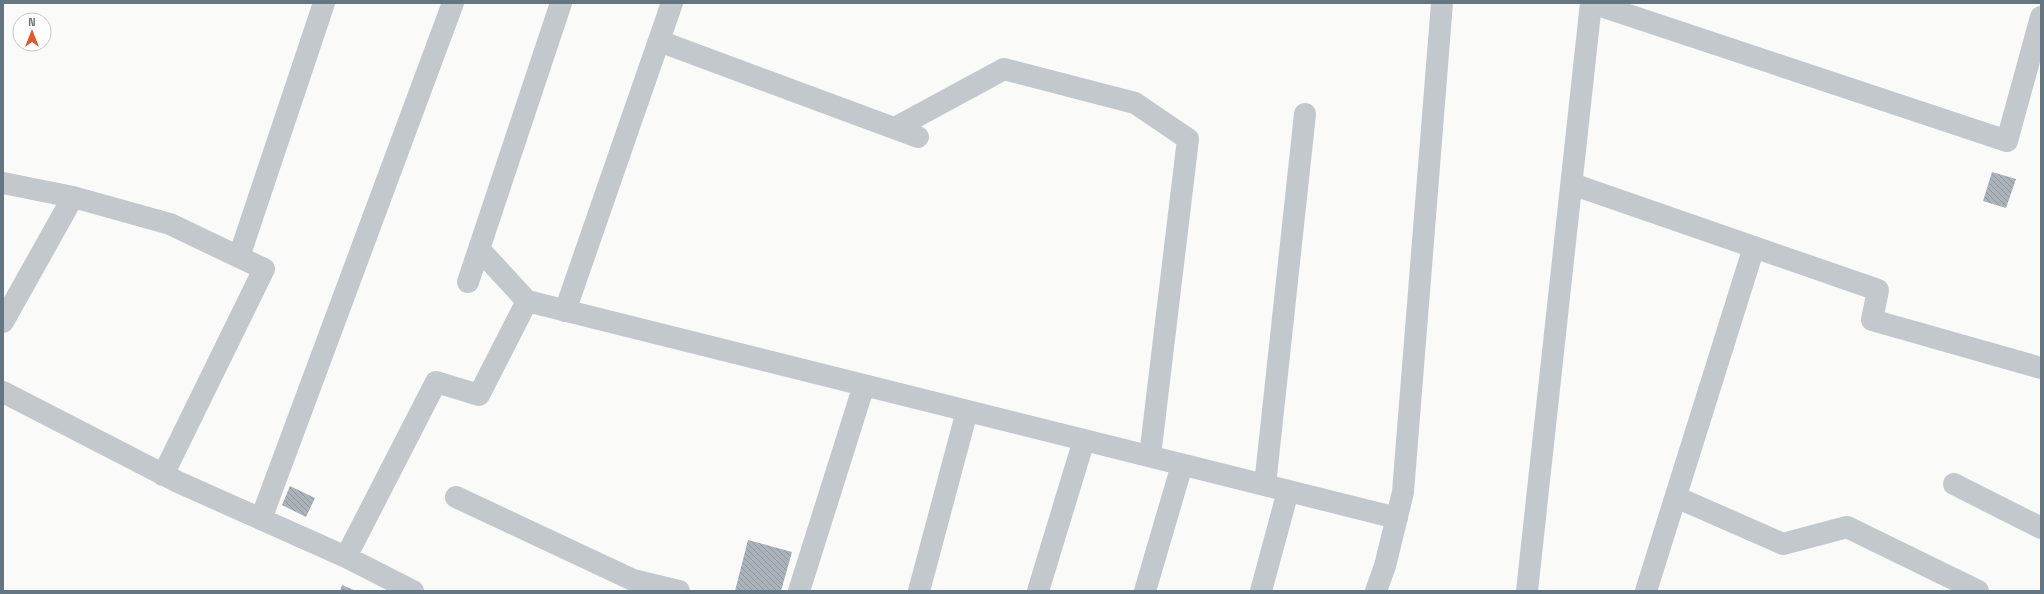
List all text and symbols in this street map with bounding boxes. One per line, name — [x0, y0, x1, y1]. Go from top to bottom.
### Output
north arrow — [12, 12, 52, 52]
text: N — [28, 15, 36, 29]

